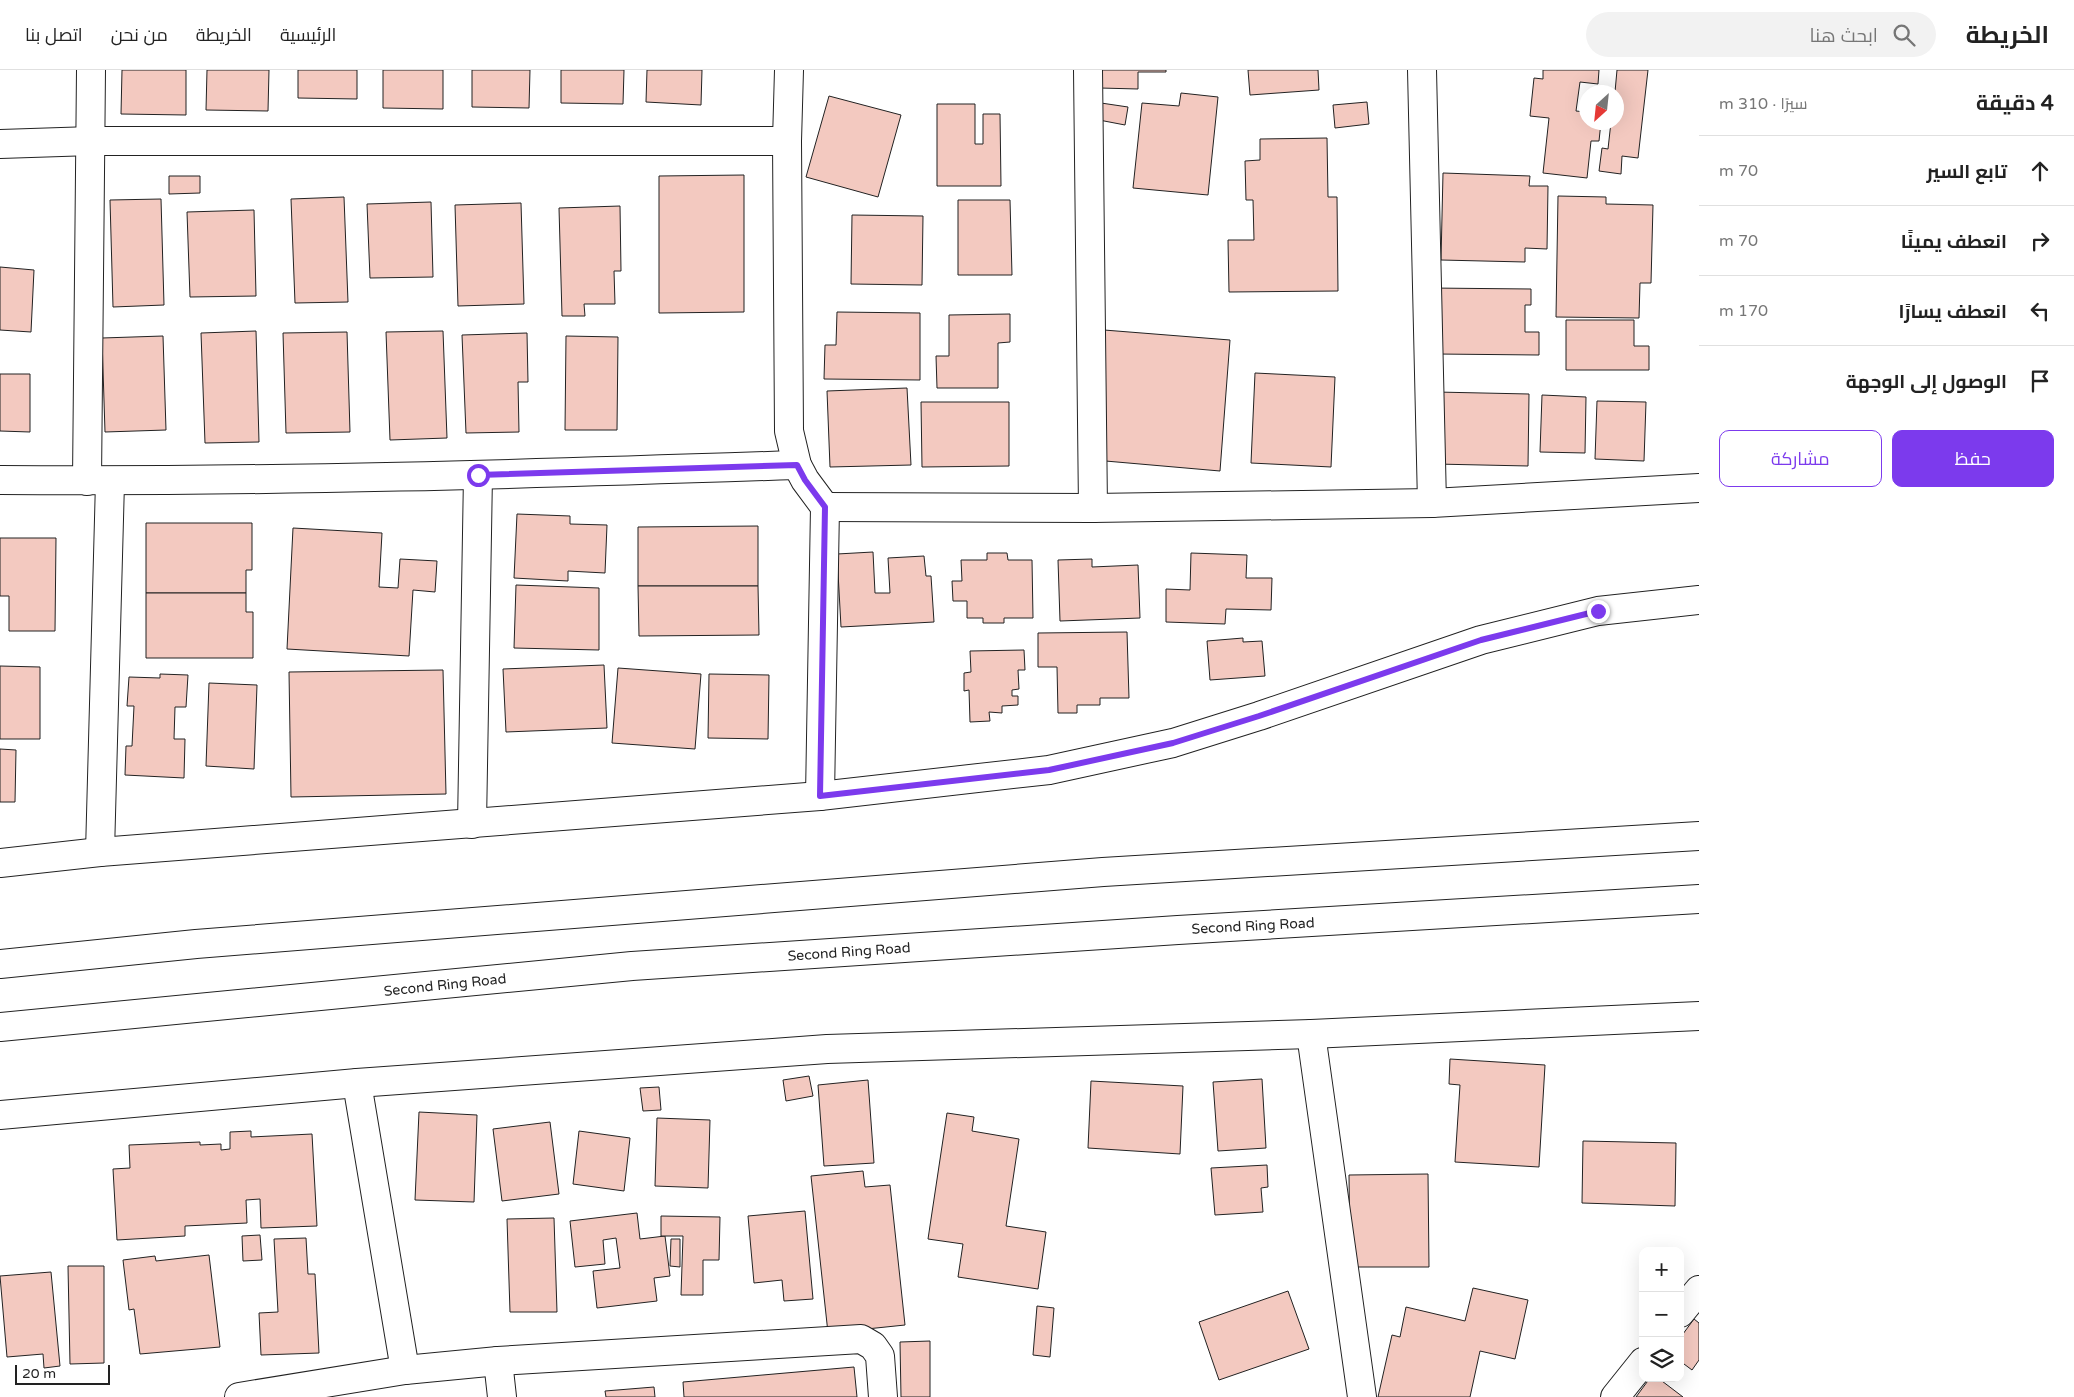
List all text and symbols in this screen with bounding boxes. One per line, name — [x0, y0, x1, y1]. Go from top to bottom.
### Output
search box — [1586, 12, 1936, 57]
icon: search — [1890, 21, 1918, 49]
text: الخريطة — [1966, 21, 2049, 50]
text: اتصل بنا — [25, 24, 83, 46]
text: من نحن — [111, 24, 168, 46]
text: الخريطة — [196, 24, 252, 46]
text: الرئيسية — [280, 24, 336, 46]
text: ابحث هنا — [1809, 25, 1878, 47]
north arrow — [1579, 85, 1624, 130]
text: 4 دقيقة — [1976, 91, 2054, 116]
text: سيرًا · 310 m — [1719, 94, 1808, 114]
icon: ahead — [2026, 157, 2054, 185]
text: 70 m — [1719, 161, 1758, 181]
text: تابع السير — [1927, 161, 2007, 183]
icon: right — [2026, 227, 2054, 255]
text: 70 m — [1719, 231, 1758, 251]
text: انعطف يمينًا — [1901, 231, 2007, 253]
icon: left — [2026, 297, 2054, 325]
text: 170 m — [1719, 301, 1768, 321]
text: انعطف يسارًا — [1898, 301, 2007, 323]
icon: arrive — [2026, 367, 2054, 395]
text: الوصول إلى الوجهة — [1846, 371, 2007, 393]
button: مشاركة — [1719, 430, 1882, 487]
button: حفظ — [1892, 430, 2054, 487]
route start — [467, 464, 490, 487]
route end — [1587, 600, 1610, 623]
street label: Second Ring Road — [1191, 914, 1315, 938]
street label: Second Ring Road — [787, 939, 911, 965]
street label: Second Ring Road — [383, 970, 507, 1000]
map controls — [1639, 1247, 1684, 1382]
button: + — [1639, 1247, 1684, 1292]
button: − — [1639, 1292, 1684, 1337]
button: layers — [1639, 1337, 1684, 1382]
scale bar — [15, 1362, 110, 1385]
text: 20 m — [22, 1365, 56, 1382]

